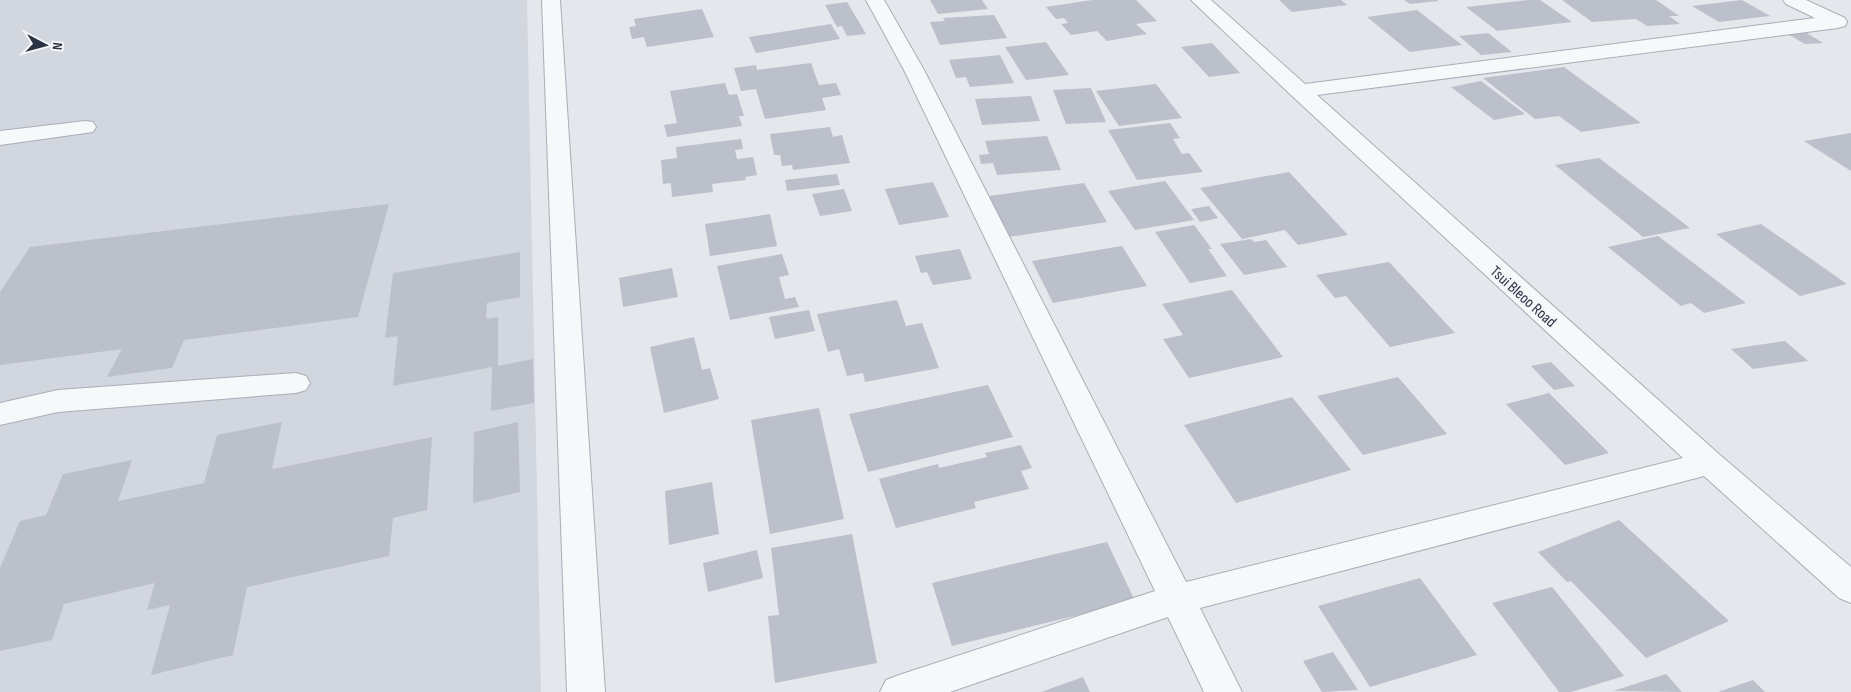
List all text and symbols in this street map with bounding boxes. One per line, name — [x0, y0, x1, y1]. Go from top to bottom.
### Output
north arrow — [20, 20, 70, 70]
text: N — [49, 42, 66, 51]
street label: Tsui Bleoo Road — [1486, 262, 1560, 332]

